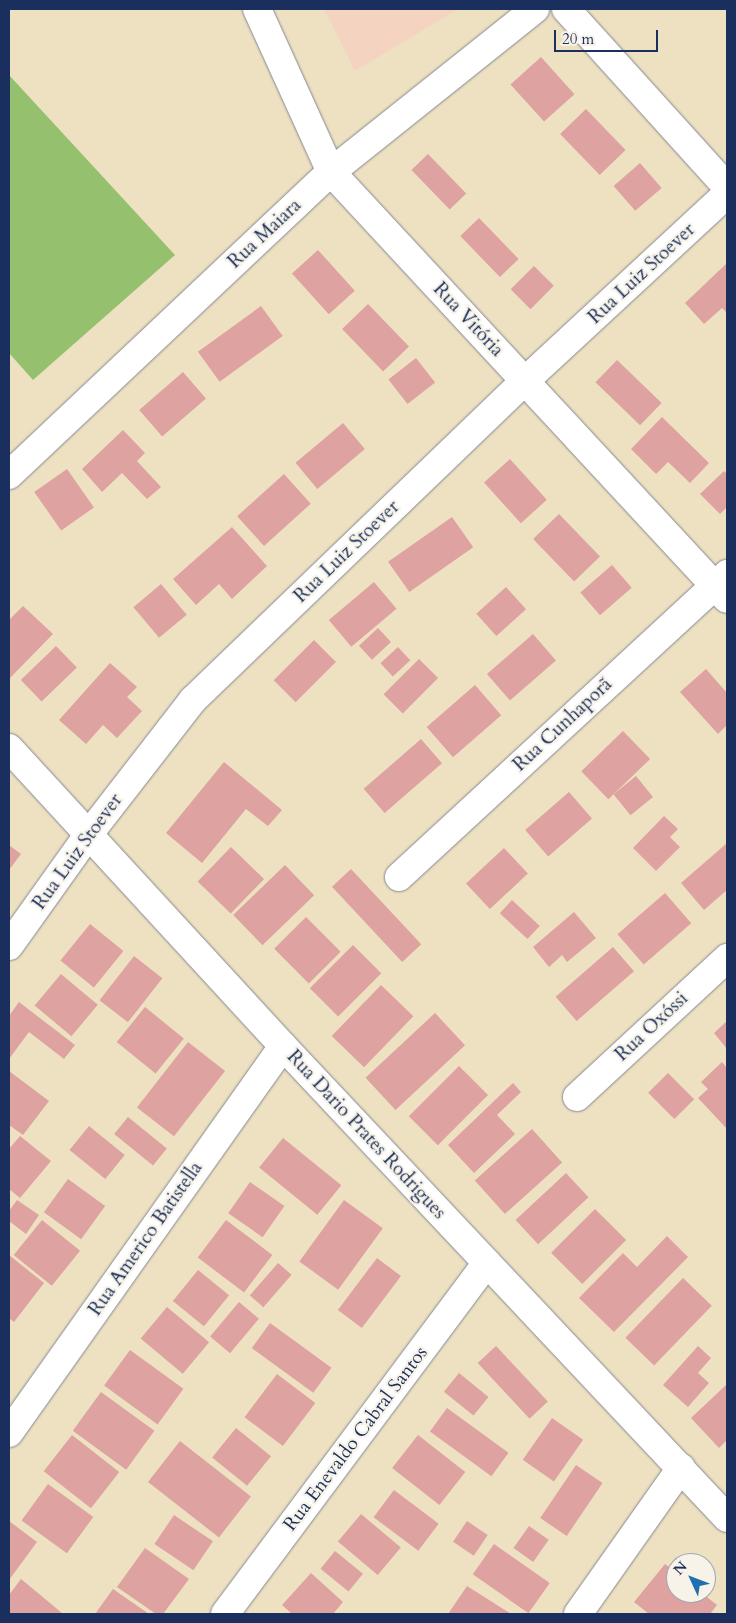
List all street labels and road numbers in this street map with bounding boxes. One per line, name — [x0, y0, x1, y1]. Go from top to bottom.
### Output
street label: Rua Maiara — [224, 194, 306, 274]
street label: Rua Luiz Stoever — [584, 219, 700, 329]
street label: Rua Vitória — [428, 278, 508, 362]
street label: Rua Luiz Stoever — [290, 496, 404, 608]
street label: Rua Cunhaporã — [509, 673, 617, 777]
street label: Rua Luiz Stoever — [28, 790, 128, 914]
street label: Rua Oxóssi — [611, 988, 693, 1066]
street label: Rua Dario Prates Rodrigues — [282, 1046, 450, 1224]
street label: Rua Americo Batistella — [84, 1158, 208, 1320]
street label: Rua Enevaldo Cabral Santos — [279, 1342, 433, 1536]

